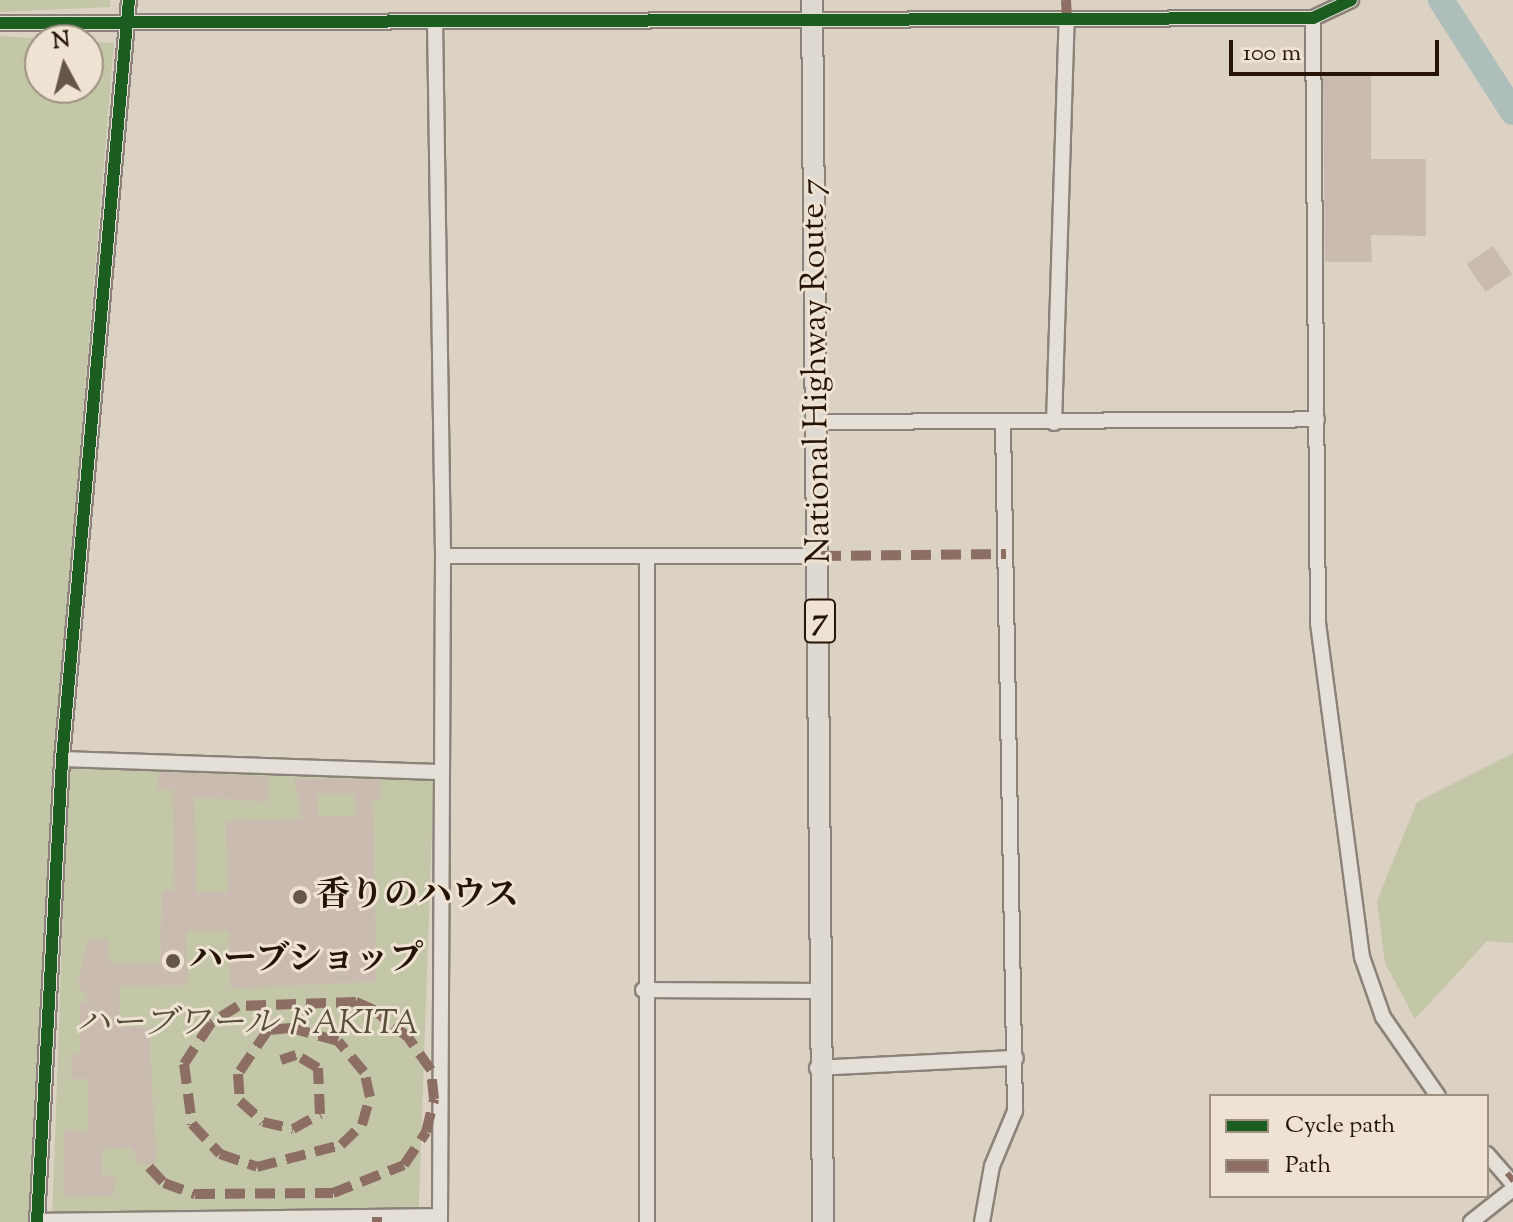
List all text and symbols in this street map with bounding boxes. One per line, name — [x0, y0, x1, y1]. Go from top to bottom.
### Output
north arrow — [24, 24, 104, 104]
scale bar — [1233, 24, 1443, 74]
text: N — [51, 25, 72, 59]
text: 100 m — [1243, 37, 1301, 71]
street label: National Highway Route 7 — [793, 178, 841, 564]
road number: 7 — [802, 593, 838, 649]
place label: 香りのハウス — [316, 877, 520, 917]
marker: 香りのハウス — [291, 888, 309, 906]
place label: ハーブショップ — [189, 941, 427, 981]
marker: ハーブショップ — [164, 952, 182, 970]
park label: ハーブワールドAKITA — [75, 1005, 419, 1045]
legend — [1209, 1094, 1489, 1198]
text: Cycle path — [1285, 1109, 1395, 1143]
text: Path — [1285, 1149, 1331, 1183]

